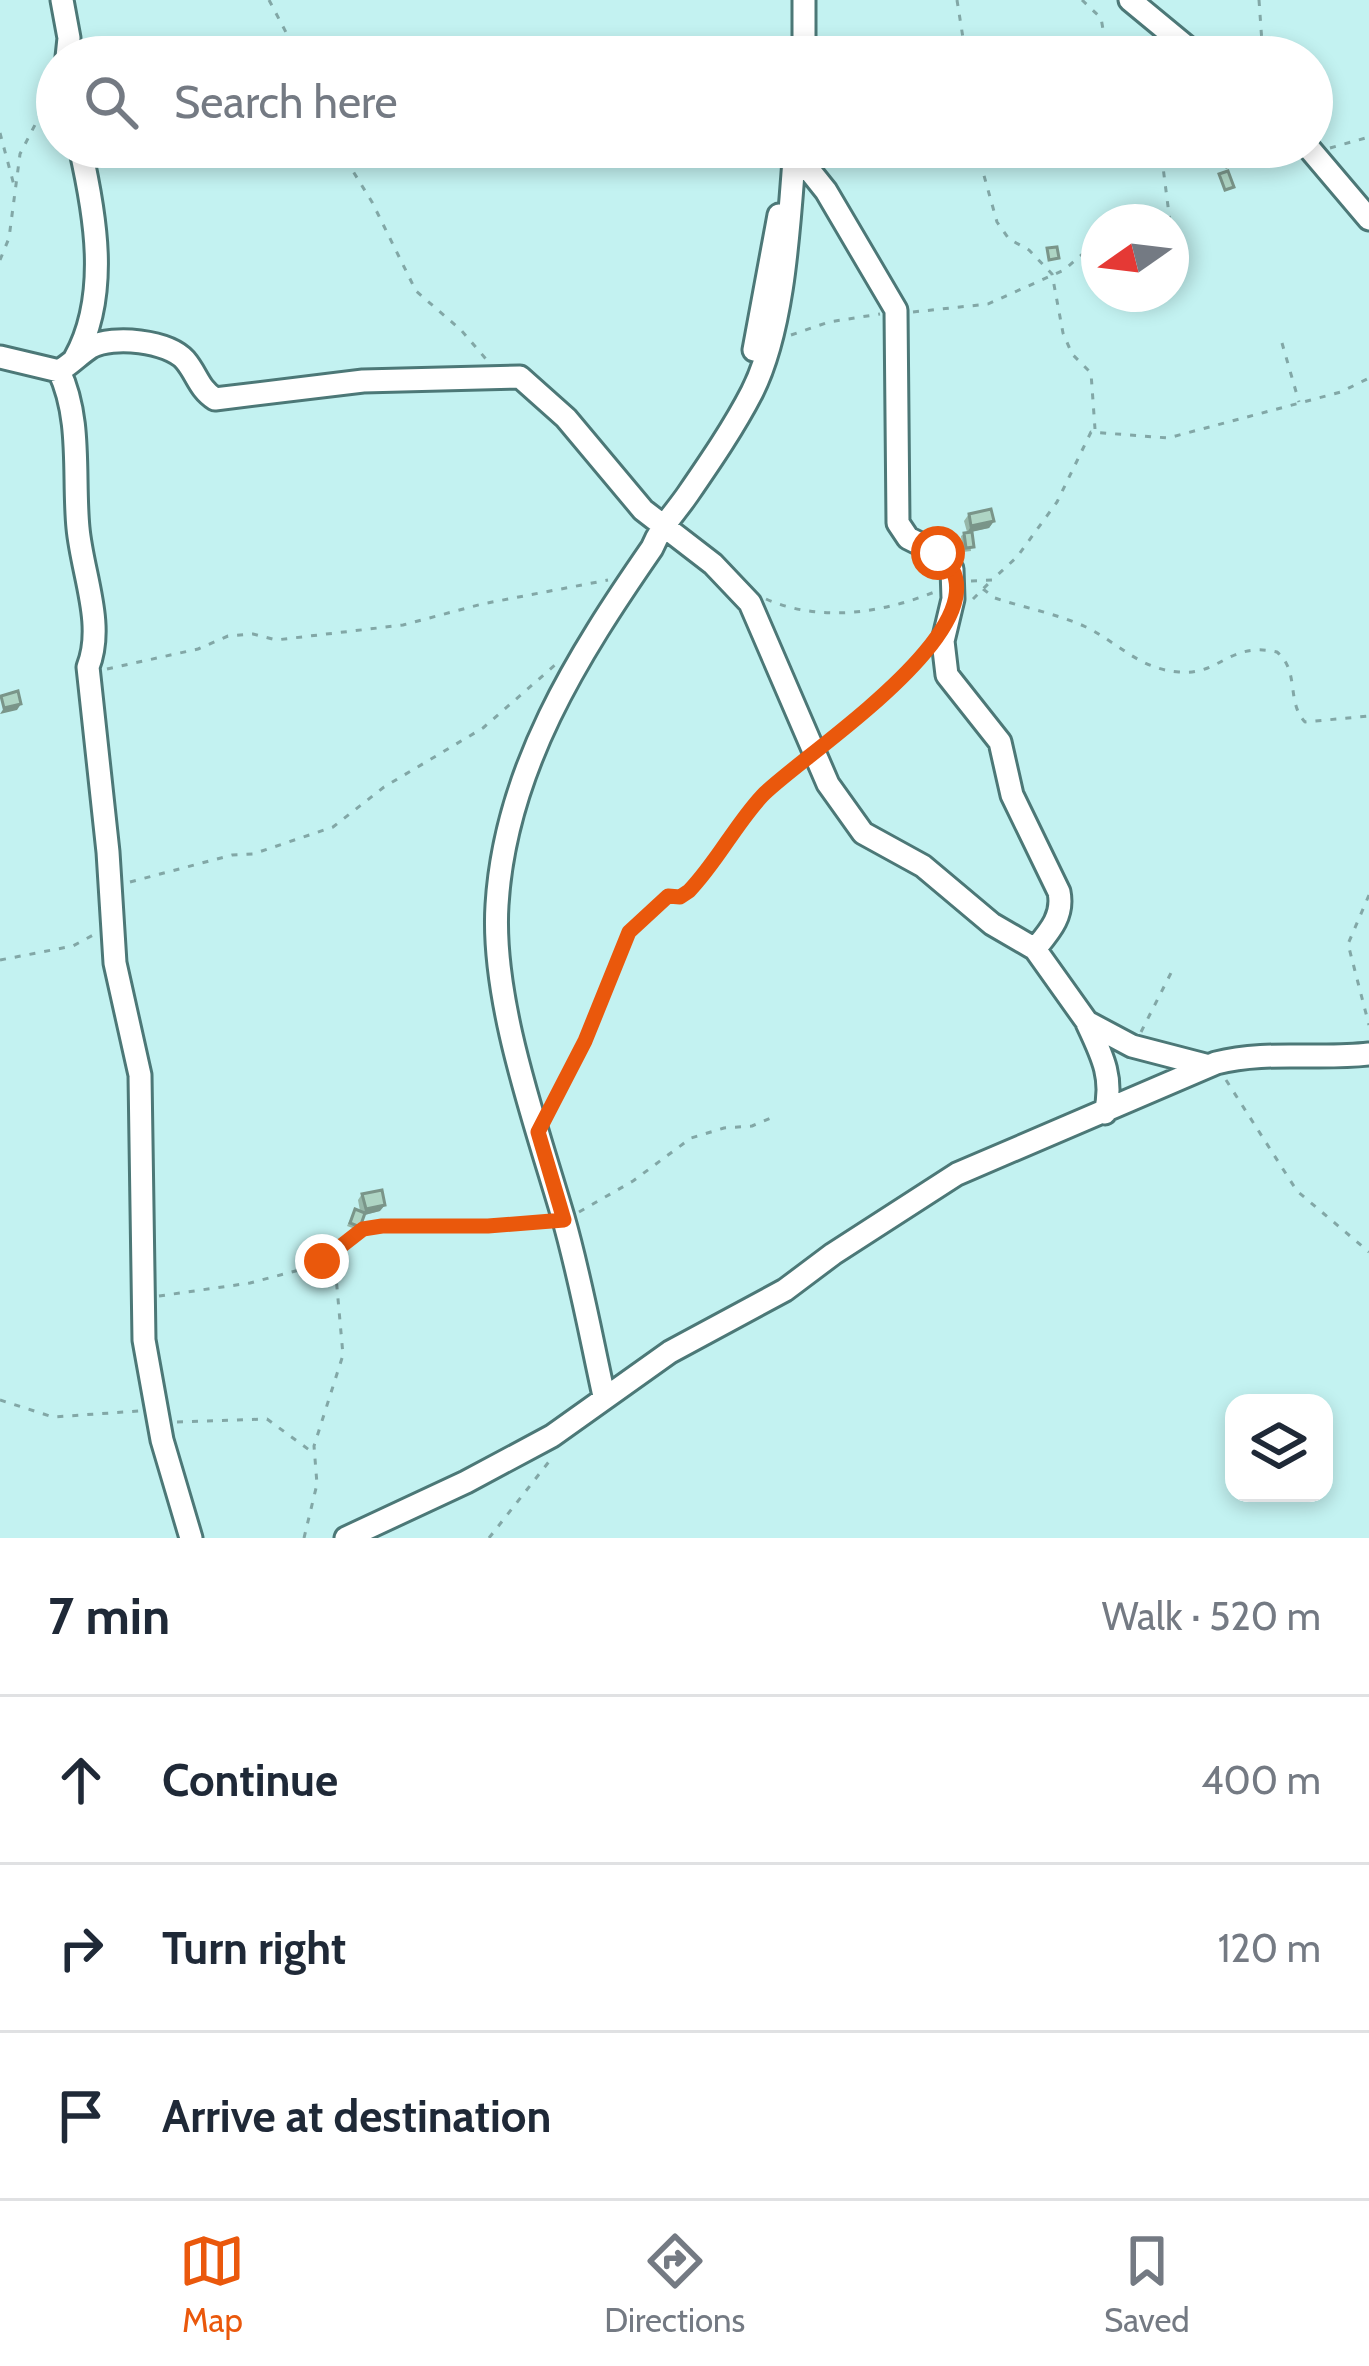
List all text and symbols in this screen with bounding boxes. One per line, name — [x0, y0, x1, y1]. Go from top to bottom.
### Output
search box — [36, 36, 1333, 168]
icon: search — [78, 69, 144, 135]
text: Search here — [174, 75, 398, 129]
north arrow — [1081, 204, 1189, 312]
route start — [911, 526, 965, 580]
route end — [295, 1234, 349, 1288]
map controls — [1225, 1394, 1333, 1502]
button: layers — [1225, 1394, 1333, 1502]
text: 7 min — [48, 1585, 170, 1647]
text: Walk · 520 m — [1102, 1592, 1321, 1640]
icon: ahead — [48, 1747, 114, 1813]
text: Continue — [162, 1753, 338, 1807]
text: 400 m — [1201, 1756, 1321, 1804]
icon: right — [48, 1915, 114, 1981]
text: Turn right — [162, 1921, 346, 1975]
text: 120 m — [1218, 1924, 1321, 1972]
icon: arrive — [48, 2083, 114, 2149]
text: Arrive at destination — [162, 2089, 551, 2143]
tab: Map — [179, 2228, 245, 2340]
tab: Directions — [604, 2228, 745, 2340]
tab: Saved — [1104, 2228, 1190, 2340]

